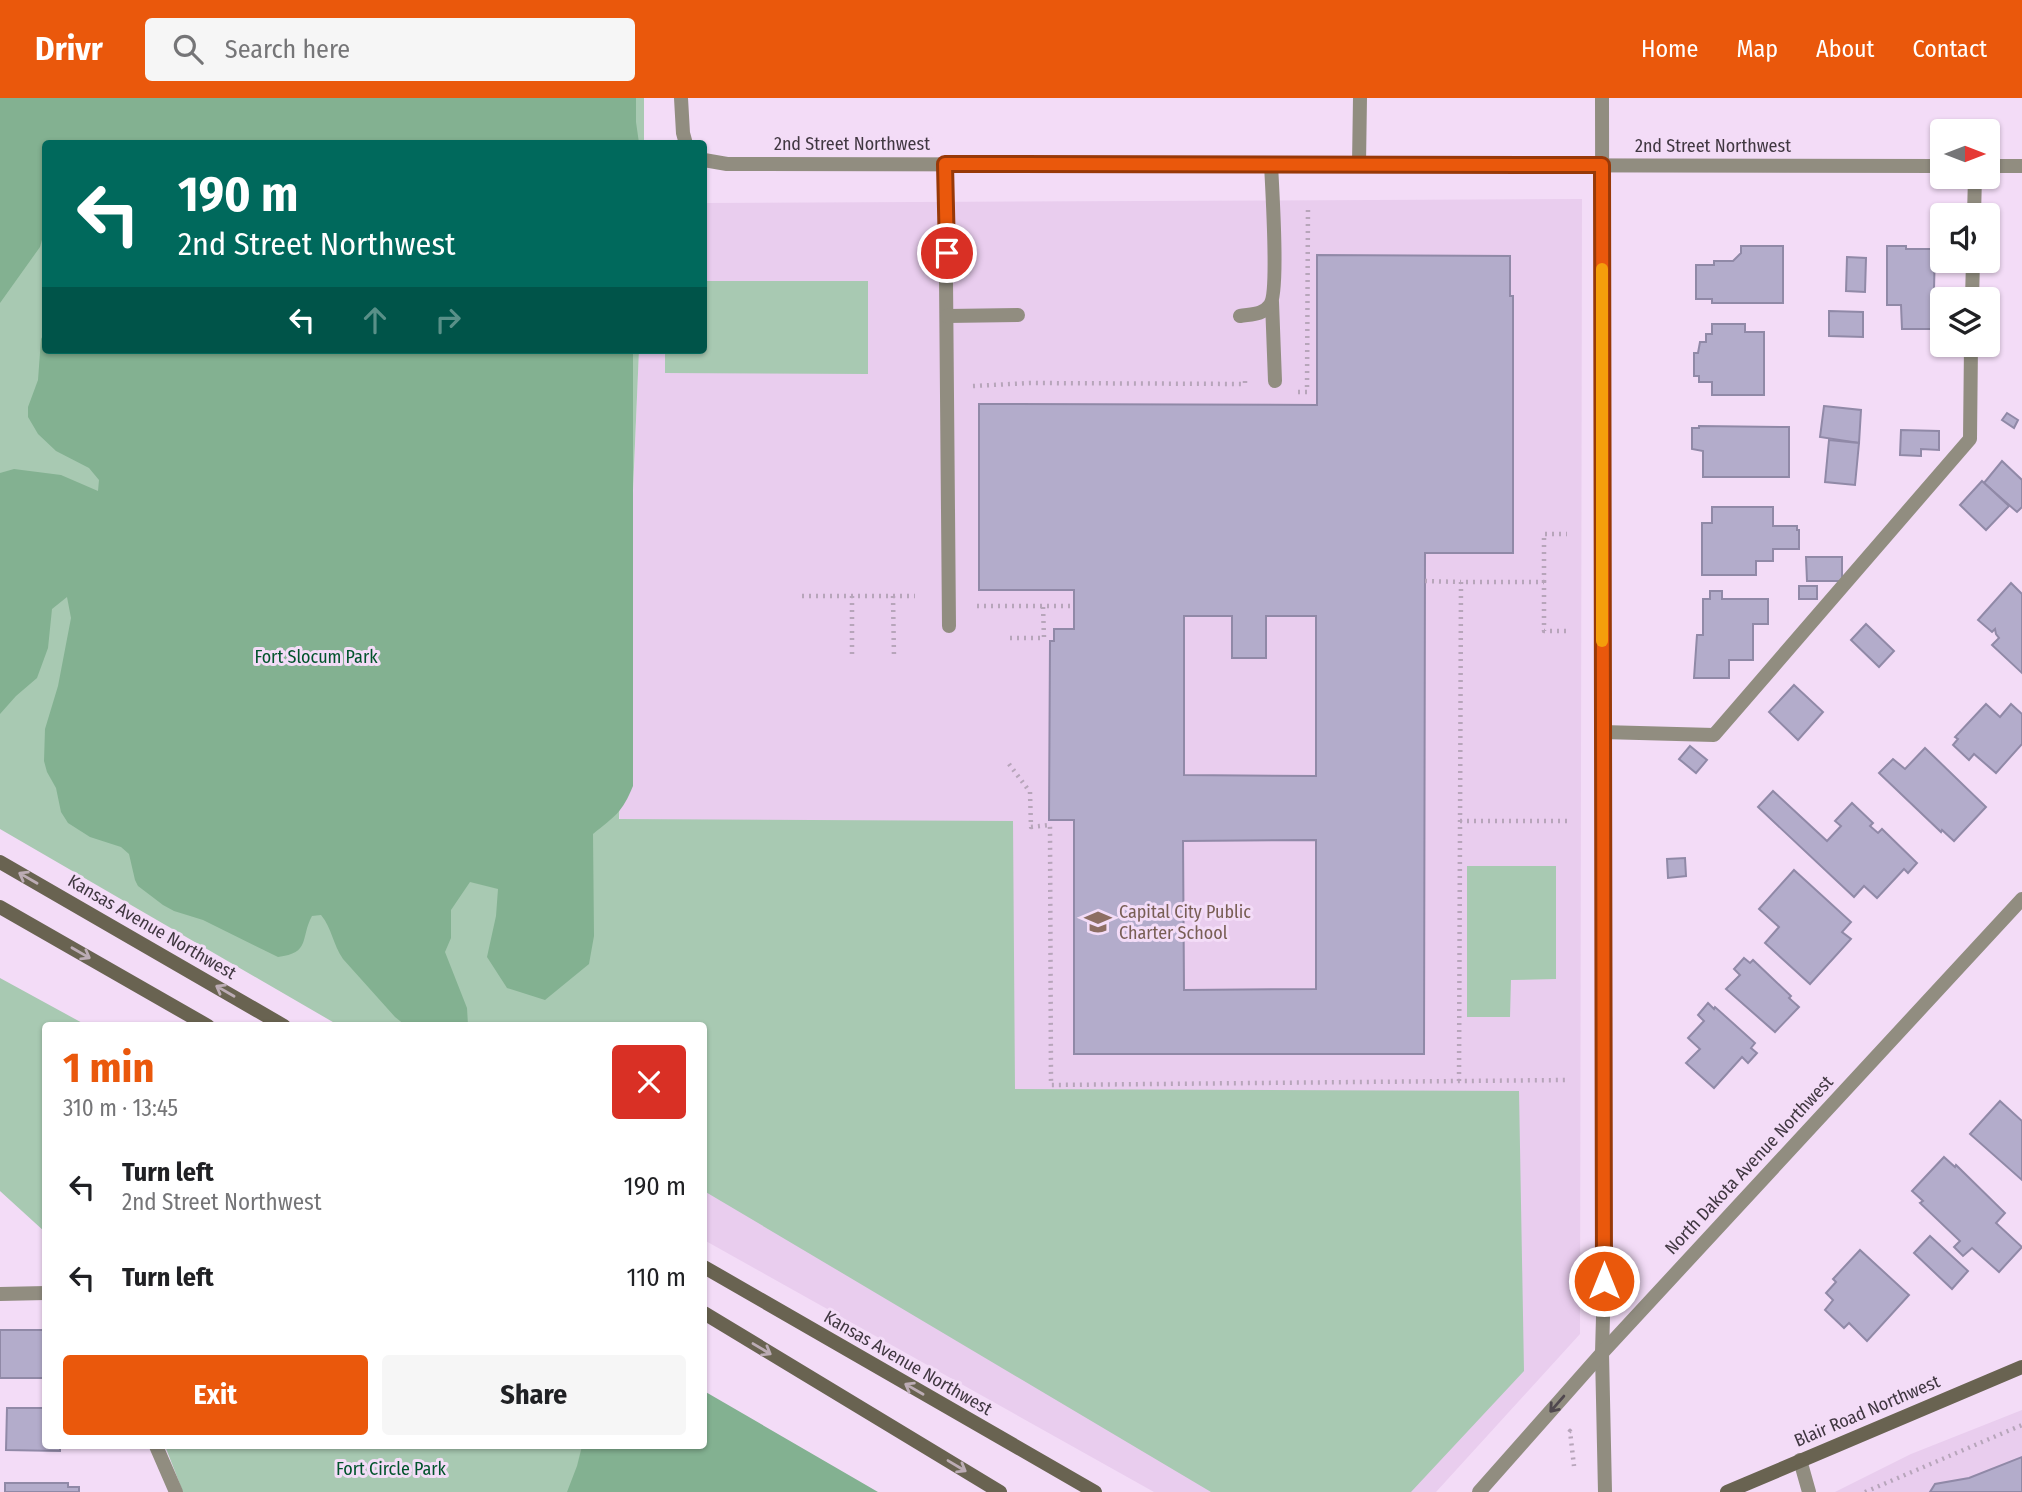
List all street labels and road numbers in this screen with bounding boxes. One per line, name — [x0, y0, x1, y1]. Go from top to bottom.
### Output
street label: 2nd Street Northwest — [774, 133, 930, 155]
street label: 2nd Street Northwest — [1635, 135, 1791, 157]
street label: Kansas Avenue Northwest — [64, 870, 240, 984]
street label: North Dakota Avenue Northwest — [1660, 1071, 1838, 1259]
street label: Kansas Avenue Northwest — [820, 1306, 996, 1420]
street label: Blair Road Northwest — [1791, 1370, 1943, 1452]

